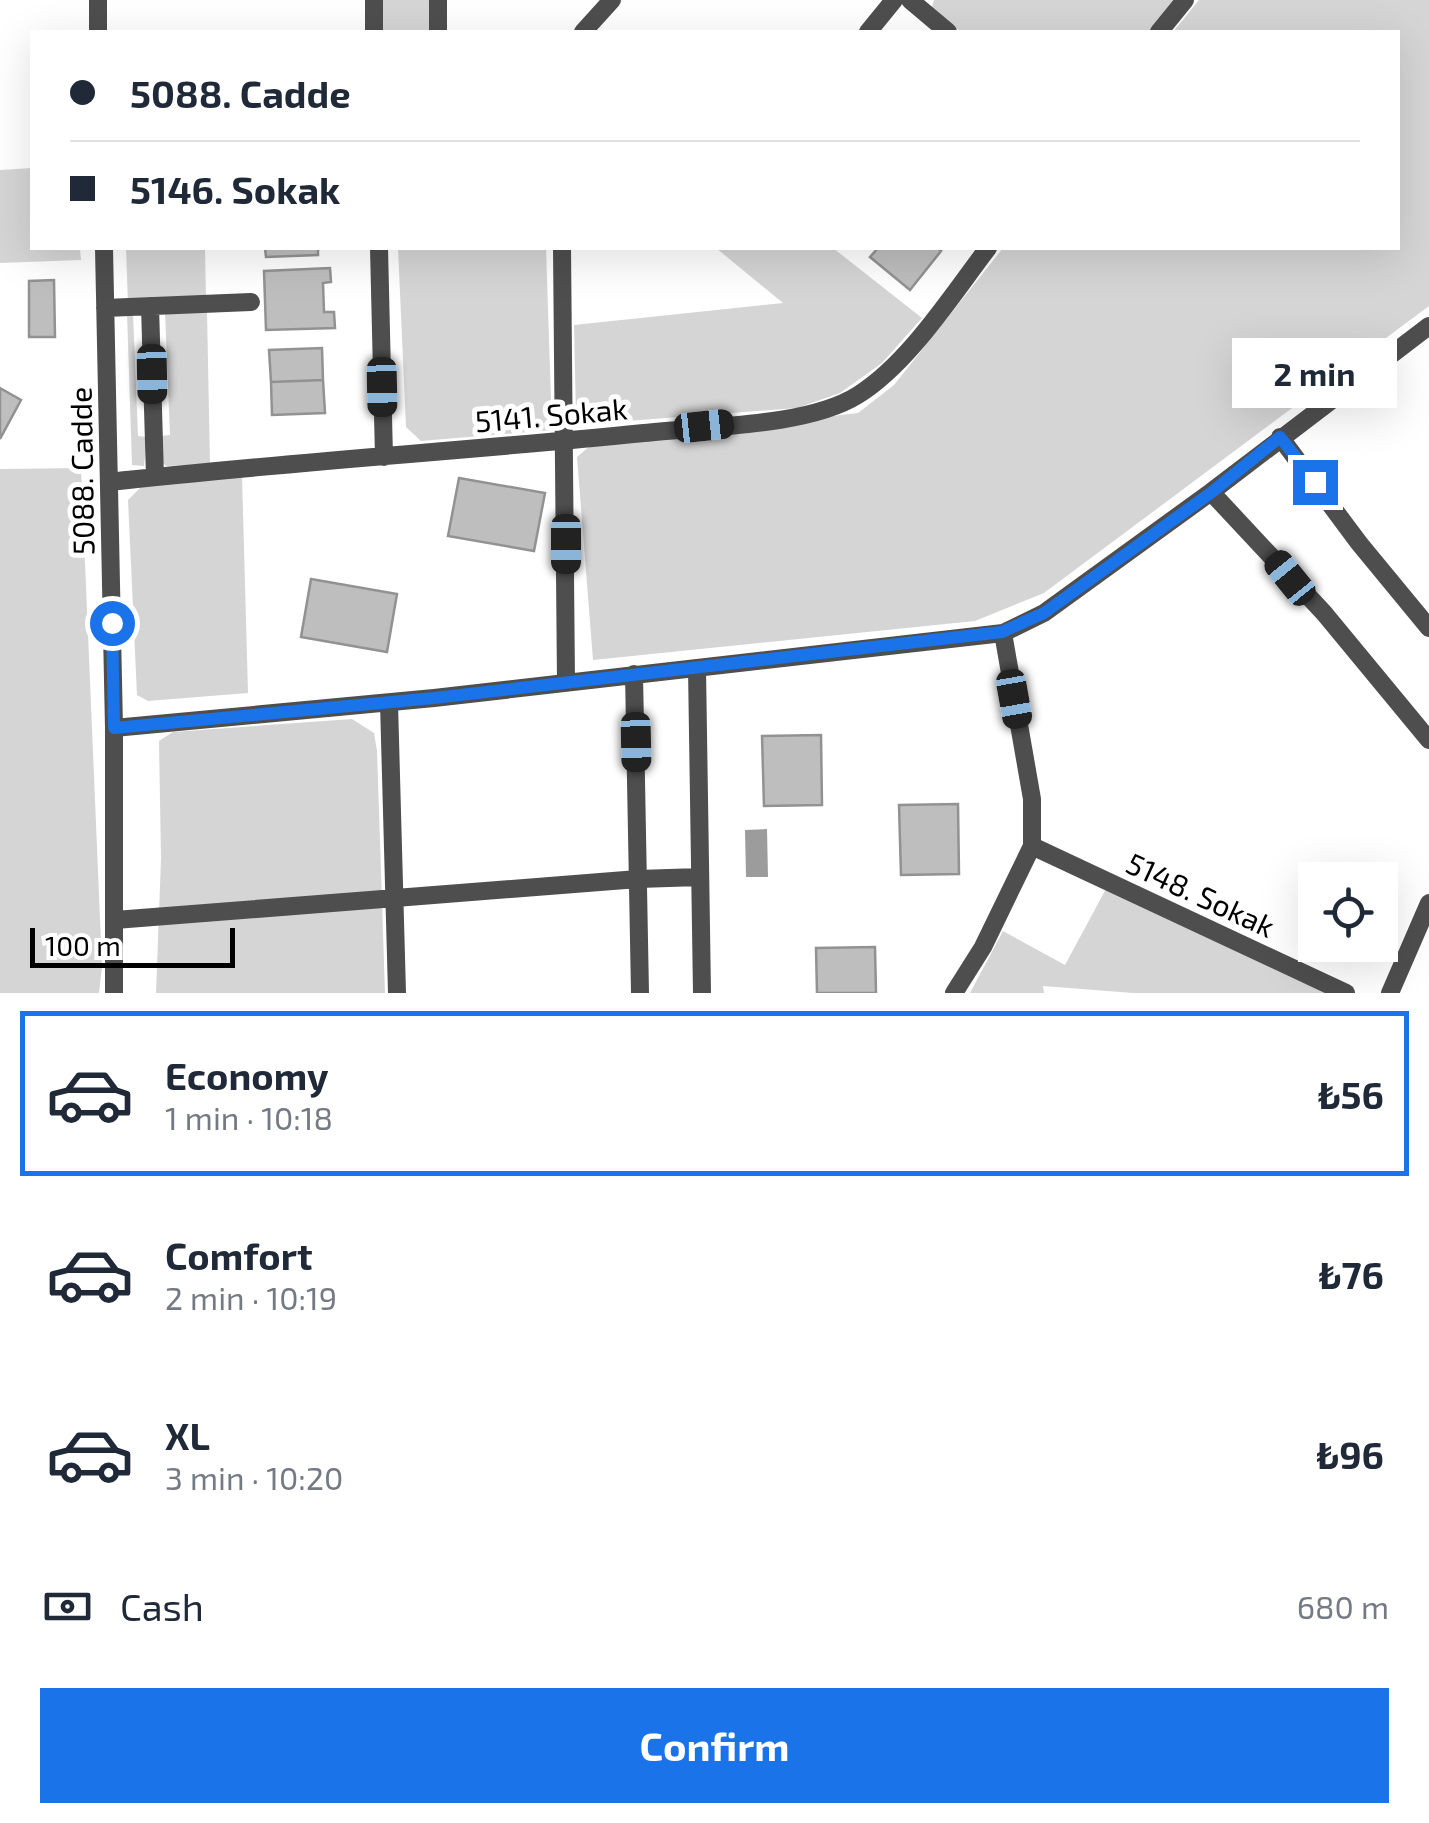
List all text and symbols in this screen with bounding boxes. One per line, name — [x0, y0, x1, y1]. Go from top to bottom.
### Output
text: 5088. Cadde — [130, 70, 351, 116]
text: 5146. Sokak — [130, 166, 340, 212]
callout: 2 min — [1232, 337, 1398, 407]
car — [136, 344, 168, 404]
text: 2 min — [1274, 354, 1355, 392]
car — [366, 357, 398, 417]
street label: 5088. Cadde — [62, 387, 100, 555]
street label: 5141. Sokak — [473, 389, 629, 439]
car — [673, 408, 735, 444]
route end — [1293, 460, 1338, 505]
car — [551, 514, 581, 574]
car — [1259, 545, 1321, 611]
route start — [90, 601, 135, 646]
car — [994, 667, 1034, 731]
car — [620, 712, 652, 772]
street label: 5148. Sokak — [1121, 844, 1281, 944]
map controls — [1298, 862, 1398, 962]
button: locate — [1298, 862, 1398, 962]
scale bar — [30, 923, 235, 968]
text: 100 m — [45, 928, 121, 962]
icon: car — [45, 1049, 135, 1139]
text: Economy — [165, 1052, 329, 1098]
text: ₺56 — [1318, 1071, 1384, 1117]
text: 1 min · 10:18 — [165, 1098, 333, 1136]
icon: car — [45, 1229, 135, 1319]
text: Comfort — [165, 1232, 313, 1278]
text: ₺76 — [1319, 1251, 1384, 1297]
text: 2 min · 10:19 — [165, 1278, 337, 1316]
icon: car — [45, 1409, 135, 1499]
text: XL — [165, 1412, 210, 1458]
text: ₺96 — [1317, 1431, 1384, 1477]
text: 3 min · 10:20 — [165, 1458, 343, 1496]
icon: cash — [40, 1579, 95, 1634]
text: Cash — [120, 1583, 204, 1629]
text: 680 m — [1297, 1587, 1389, 1625]
button: Confirm — [40, 1688, 1389, 1803]

